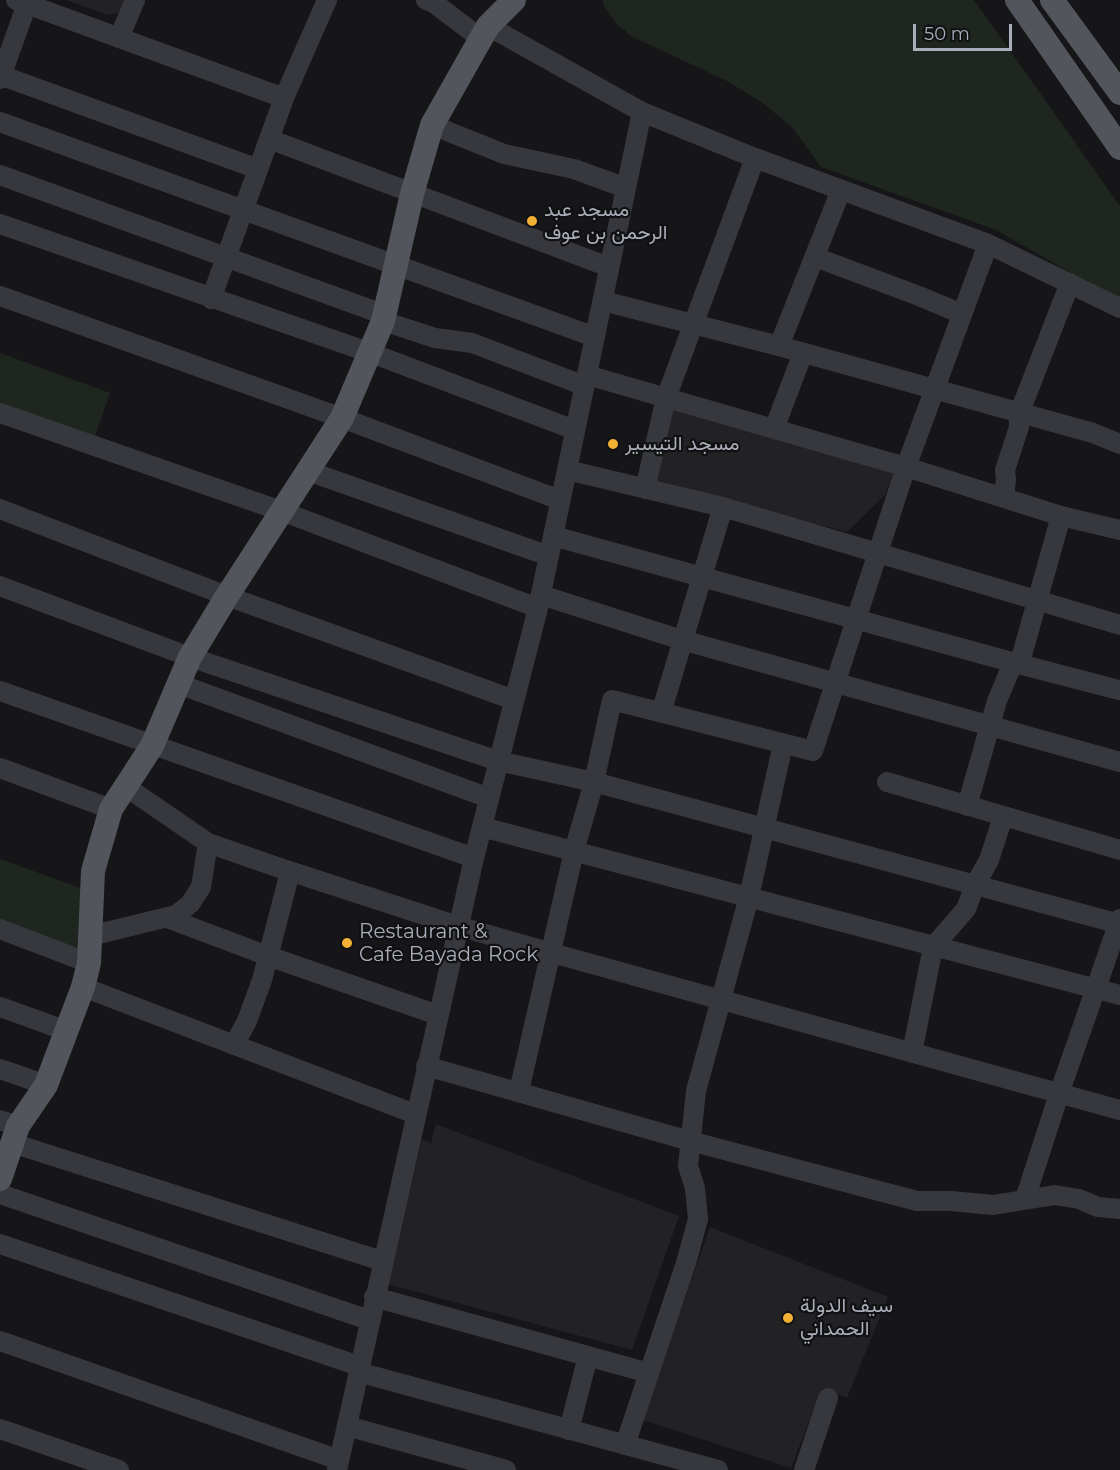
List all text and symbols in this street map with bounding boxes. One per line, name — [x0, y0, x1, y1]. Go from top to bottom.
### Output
scale bar — [916, 12, 1015, 50]
text: 50 m — [924, 23, 970, 45]
place label: مسجد عبد الرحمن بن عوف — [544, 198, 667, 245]
marker: مسجد عبد الرحمن بن عوف — [525, 214, 539, 228]
place label: مسجد التيسير — [625, 432, 739, 456]
marker: مسجد التيسير — [606, 437, 620, 451]
place label: Restaurant & Cafe Bayada Rock — [359, 920, 538, 967]
marker: Restaurant & Cafe Bayada Rock — [340, 936, 354, 950]
place label: سيف الدولة الحمداني — [800, 1294, 893, 1341]
marker: سيف الدولة الحمداني — [781, 1311, 795, 1325]

